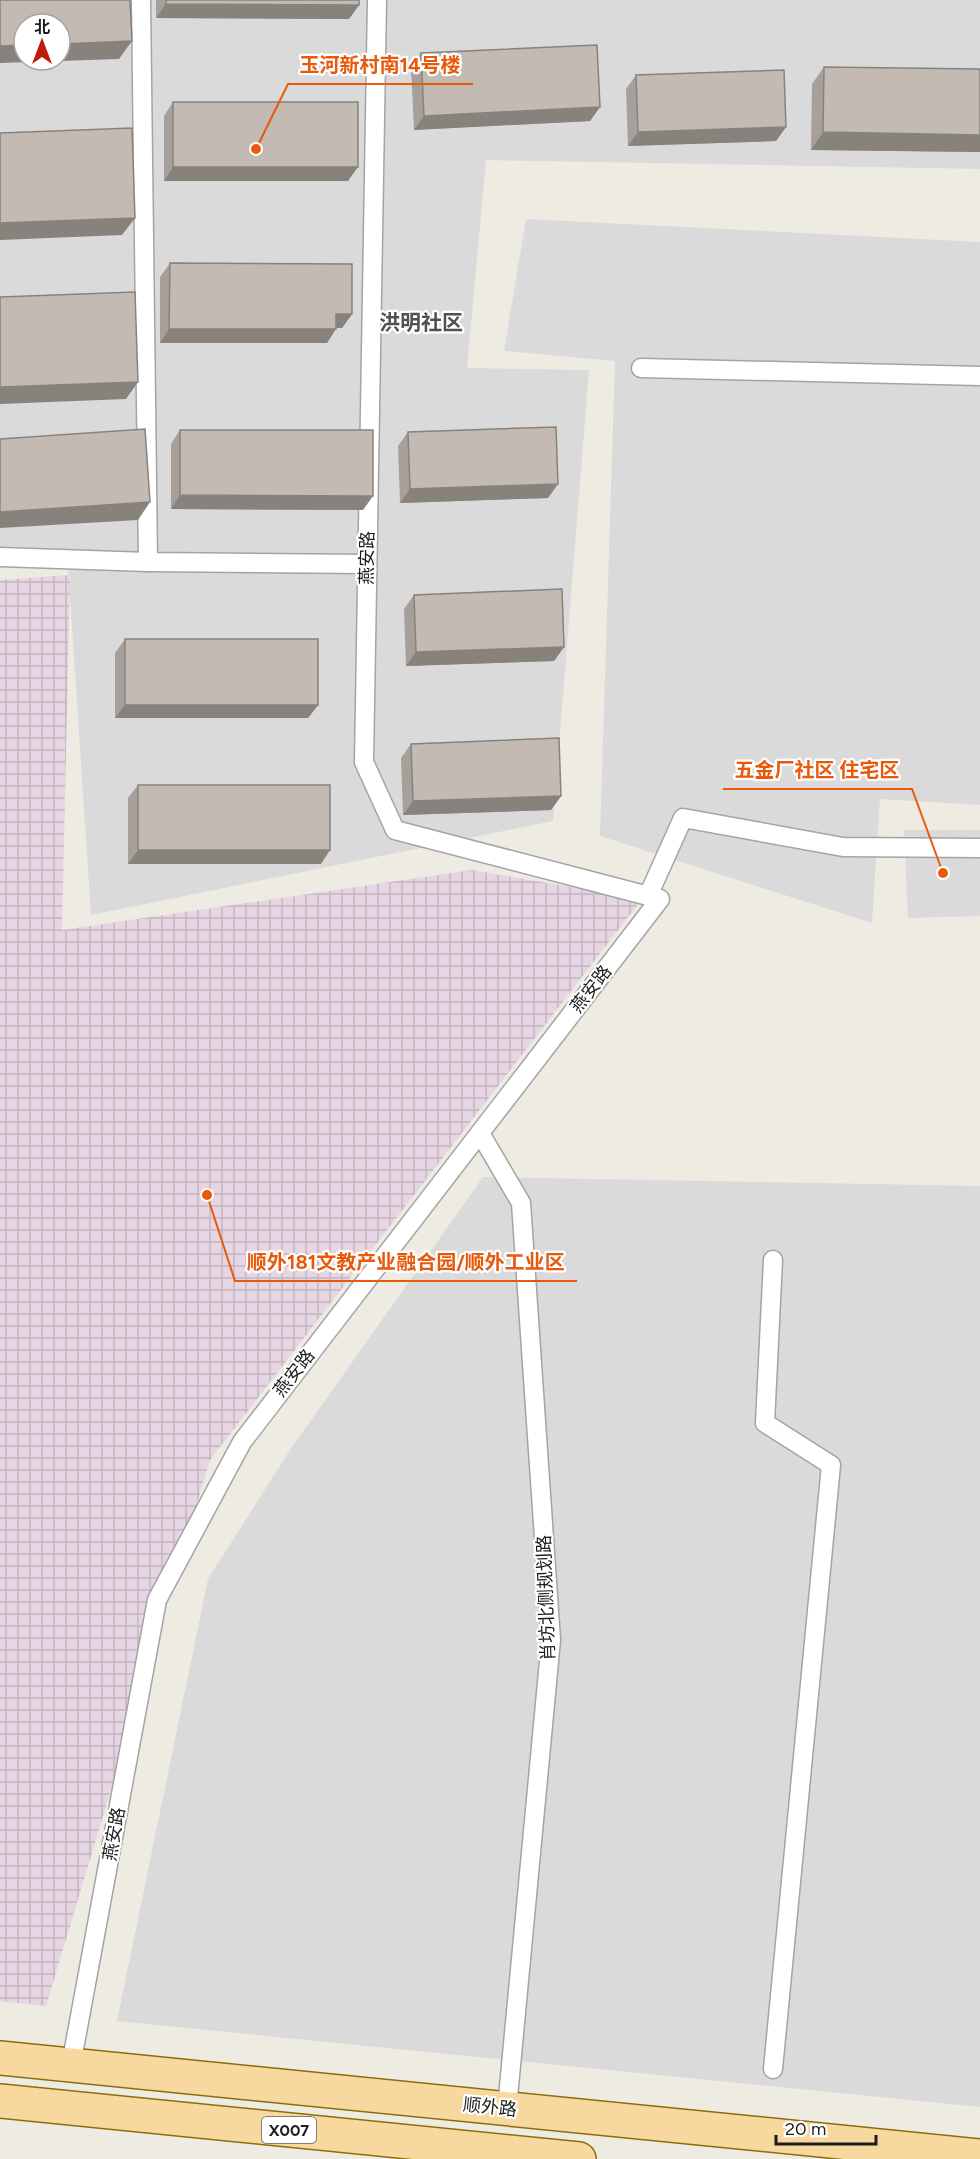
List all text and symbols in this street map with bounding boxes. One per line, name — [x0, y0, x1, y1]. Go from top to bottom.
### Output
north arrow — [12, 12, 72, 72]
text: 北 — [34, 18, 50, 37]
callout: 玉河新村南14号楼 — [288, 46, 473, 84]
text: 玉河新村南14号楼 — [299, 53, 461, 77]
district label: 洪明社区 — [379, 310, 463, 335]
street label: 燕安路 — [356, 531, 378, 585]
callout: 五金厂社区 住宅区 — [723, 751, 912, 789]
text: 五金厂社区 住宅区 — [735, 758, 899, 782]
street label: 燕安路 — [566, 961, 616, 1017]
callout: 顺外181文教产业融合园/顺外工业区 — [235, 1243, 577, 1281]
text: 顺外181文教产业融合园/顺外工业区 — [247, 1250, 565, 1274]
street label: 燕安路 — [269, 1345, 319, 1401]
street label: 肖坊北侧规划路 — [533, 1535, 559, 1661]
street label: 燕安路 — [98, 1806, 130, 1862]
street label: 顺外路 — [462, 2093, 518, 2121]
scale bar — [776, 2108, 876, 2146]
road number: X007 — [262, 2117, 316, 2143]
text: 20 m — [785, 2118, 826, 2140]

